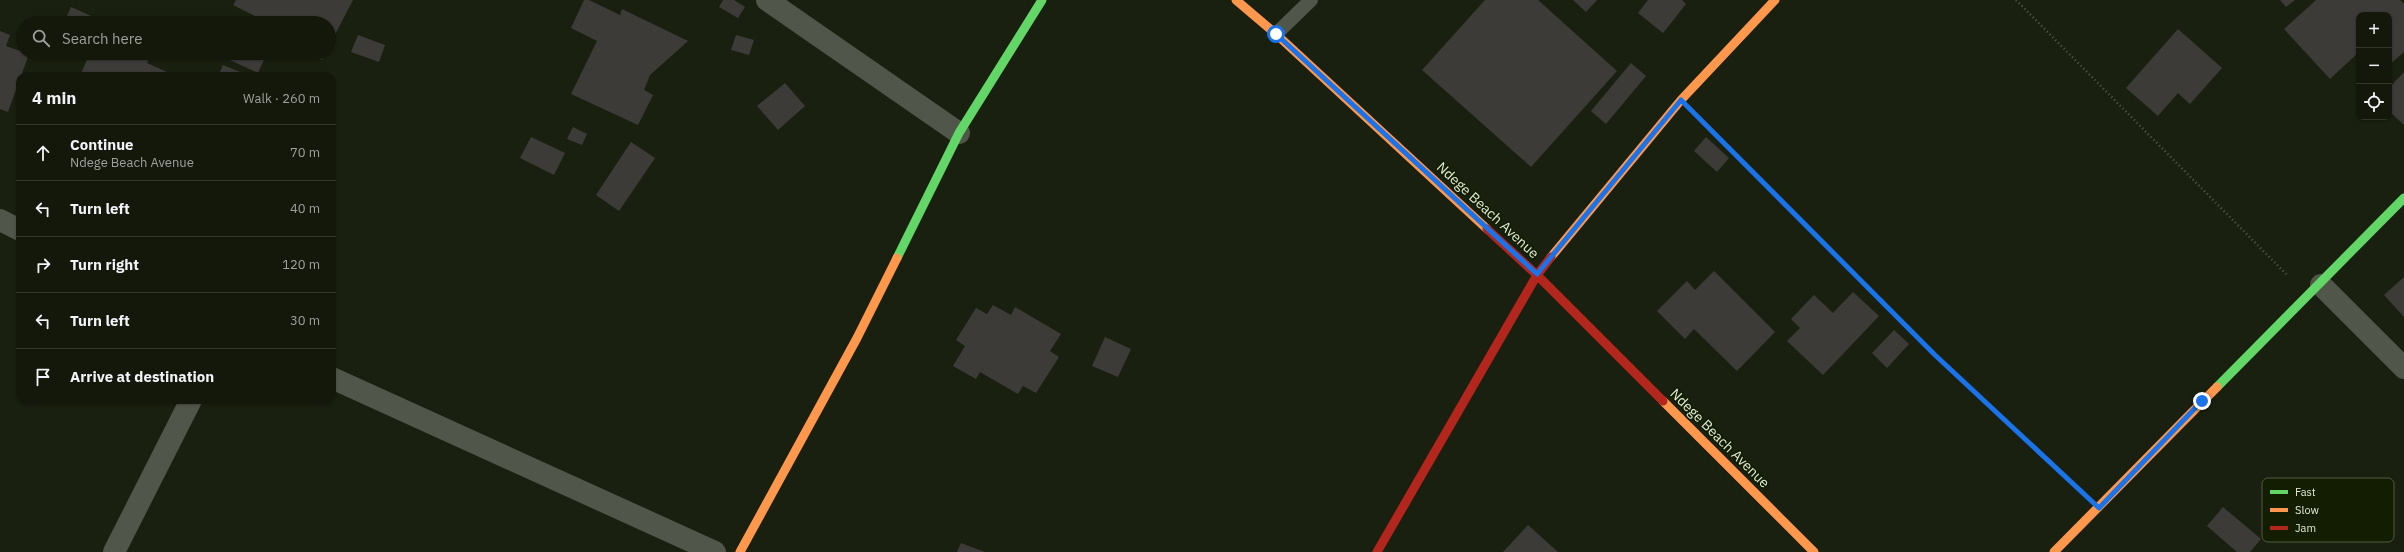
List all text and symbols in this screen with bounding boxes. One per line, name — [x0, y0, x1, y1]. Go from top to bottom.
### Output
map controls — [2356, 12, 2392, 120]
button: + — [2356, 12, 2392, 48]
search box — [16, 16, 336, 60]
route start — [1267, 25, 1285, 43]
icon: search — [30, 27, 52, 49]
text: Search here — [62, 29, 142, 48]
button: − — [2356, 48, 2392, 84]
button: locate — [2356, 84, 2392, 120]
text: 4 min — [32, 87, 76, 109]
text: Walk · 260 m — [243, 90, 320, 107]
text: Continue — [70, 135, 134, 154]
icon: ahead — [32, 142, 54, 164]
text: 70 m — [290, 144, 320, 161]
text: Ndege Beach Avenue — [70, 154, 194, 171]
street label: Ndege Beach Avenue — [1433, 158, 1543, 262]
icon: left — [32, 198, 54, 220]
text: Turn left — [70, 199, 130, 218]
text: 40 m — [290, 200, 320, 217]
icon: right — [32, 254, 54, 276]
text: Turn right — [70, 255, 139, 274]
text: 120 m — [282, 256, 320, 273]
icon: left — [32, 310, 54, 332]
text: Turn left — [70, 311, 130, 330]
text: 30 m — [290, 312, 320, 329]
icon: arrive — [32, 366, 54, 388]
text: Arrive at destination — [70, 367, 214, 386]
street label: Ndege Beach Avenue — [1666, 384, 1774, 492]
route end — [2193, 392, 2211, 410]
legend — [2262, 478, 2394, 542]
text: Fast — [2295, 485, 2316, 499]
text: Slow — [2295, 503, 2319, 517]
text: Jam — [2295, 521, 2316, 535]

